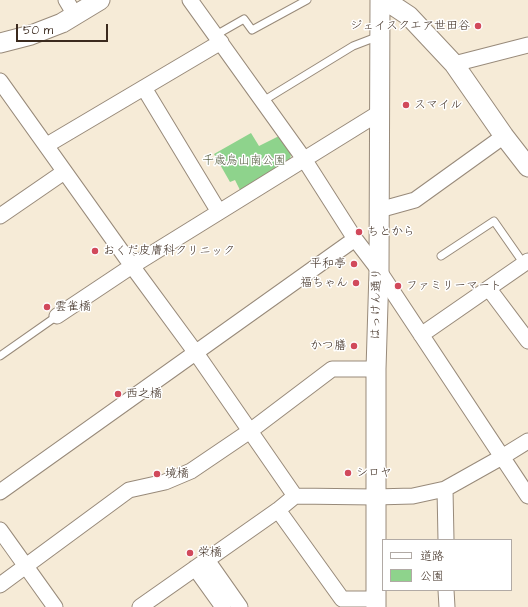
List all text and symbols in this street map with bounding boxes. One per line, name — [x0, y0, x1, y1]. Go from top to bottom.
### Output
scale bar — [18, 16, 110, 42]
place label: ジェイスクエア世田谷 — [350, 19, 470, 33]
marker: ジェイスクエア世田谷 — [473, 21, 483, 31]
text: 50 m — [23, 22, 53, 39]
place label: スマイル — [414, 98, 462, 112]
marker: スマイル — [401, 100, 411, 110]
park label: 千歳烏山南公園 — [202, 154, 286, 168]
place label: ちとから — [367, 225, 415, 239]
marker: ちとから — [354, 227, 364, 237]
place label: おくだ皮膚科クリニック — [103, 244, 235, 258]
marker: おくだ皮膚科クリニック — [90, 246, 100, 256]
place label: 平和亭 — [310, 257, 346, 271]
marker: 平和亭 — [349, 259, 359, 269]
street label: はっけん通り — [369, 268, 385, 340]
place label: 福ちゃん — [300, 276, 348, 290]
marker: 福ちゃん — [351, 278, 361, 288]
place label: ファミリーマート — [406, 279, 502, 293]
marker: ファミリーマート — [393, 281, 403, 291]
place label: 雲雀橋 — [55, 300, 91, 314]
marker: 雲雀橋 — [42, 302, 52, 312]
place label: かつ膳 — [310, 339, 346, 353]
marker: かつ膳 — [349, 341, 359, 351]
place label: 西之橋 — [126, 387, 162, 401]
marker: 西之橋 — [113, 389, 123, 399]
place label: シロヤ — [356, 466, 392, 480]
place label: 境橋 — [165, 467, 189, 481]
marker: シロヤ — [343, 468, 353, 478]
marker: 境橋 — [152, 469, 162, 479]
legend — [382, 539, 512, 591]
place label: 栄橋 — [198, 546, 222, 560]
marker: 栄橋 — [185, 548, 195, 558]
text: 道路 — [420, 548, 444, 565]
text: 公園 — [420, 568, 444, 585]

